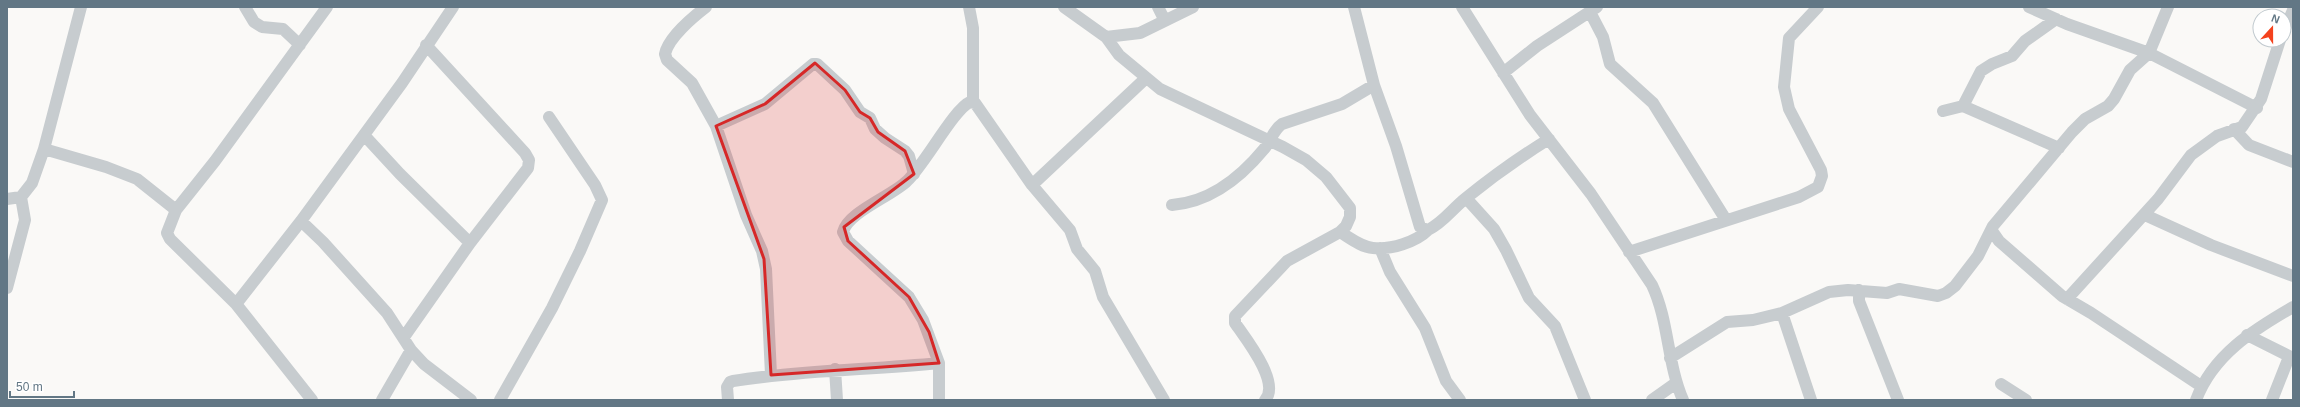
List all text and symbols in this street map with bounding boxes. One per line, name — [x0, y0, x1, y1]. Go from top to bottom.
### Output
north arrow — [2252, 8, 2292, 48]
text: N — [2270, 12, 2281, 26]
scale bar — [10, 373, 74, 399]
text: 50 m — [16, 380, 43, 394]

